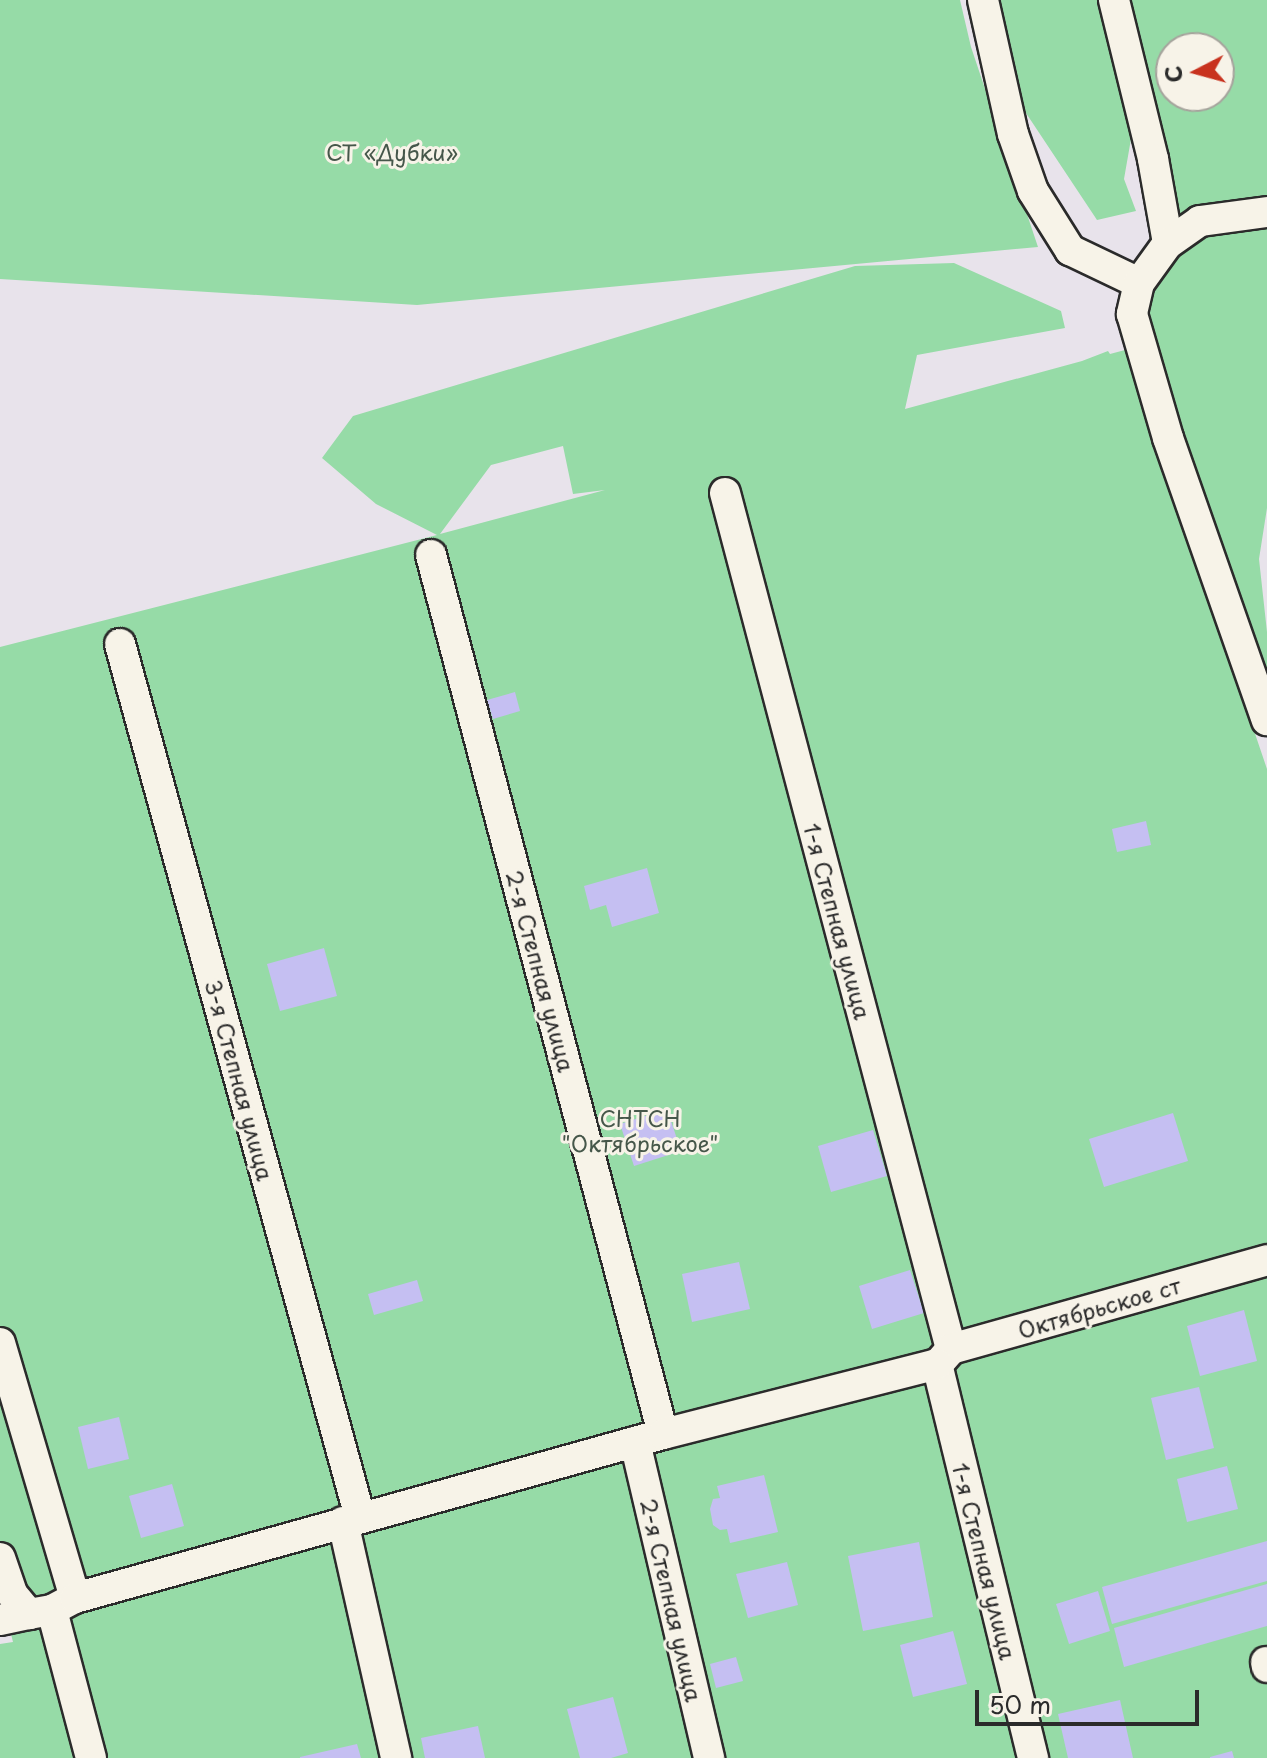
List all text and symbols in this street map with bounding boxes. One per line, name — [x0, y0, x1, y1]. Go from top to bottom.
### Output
north arrow — [1155, 32, 1235, 112]
text: С — [1155, 64, 1190, 84]
park label: СТ «Дубки» — [326, 139, 458, 165]
street label: 1-я Степная улица — [799, 819, 877, 1023]
street label: 2-я Степная улица — [501, 867, 581, 1075]
street label: 3-я Степная улица — [200, 976, 280, 1184]
park label: СНТСН "Октябрьское" — [562, 1104, 718, 1156]
street label: Октябрьское ст — [1014, 1271, 1184, 1343]
street label: 1-я Степная улица — [948, 1459, 1022, 1663]
street label: 2-я Степная улица — [636, 1495, 708, 1705]
scale bar — [979, 1674, 1203, 1724]
text: 50 m — [989, 1686, 1051, 1722]

